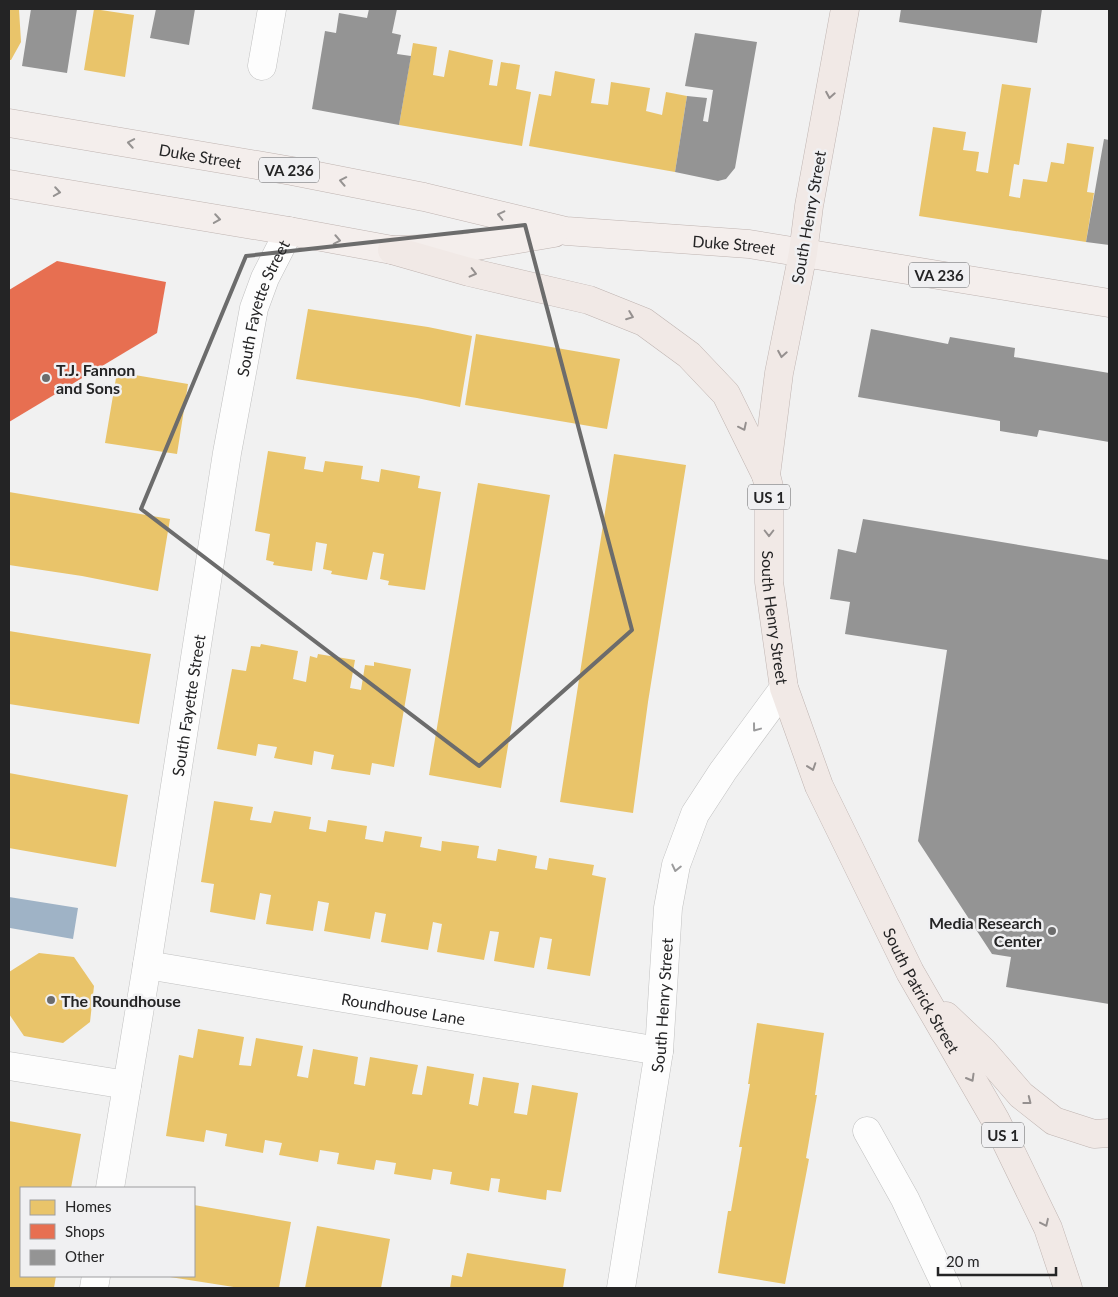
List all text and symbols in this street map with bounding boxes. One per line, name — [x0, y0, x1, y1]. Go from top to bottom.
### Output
one-way arrow — [825, 90, 835, 99]
one-way arrow — [126, 139, 135, 149]
street label: Duke Street — [158, 139, 243, 172]
street label: South Henry Street — [787, 149, 829, 285]
road number: VA 236 — [259, 158, 319, 182]
one-way arrow — [338, 176, 347, 186]
one-way arrow — [52, 187, 61, 197]
one-way arrow — [497, 210, 506, 221]
one-way arrow — [214, 213, 222, 224]
street label: Duke Street — [692, 231, 777, 258]
one-way arrow — [333, 234, 342, 245]
street label: South Fayette Street — [232, 236, 293, 378]
road number: VA 236 — [909, 262, 969, 288]
one-way arrow — [469, 267, 478, 278]
one-way arrow — [625, 310, 633, 320]
one-way arrow — [778, 349, 788, 358]
place label: T.J. Fannon and Sons — [56, 360, 135, 397]
marker: T.J. Fannon and Sons — [40, 372, 52, 384]
one-way arrow — [737, 422, 747, 431]
road number: US 1 — [748, 484, 790, 510]
one-way arrow — [764, 529, 774, 537]
street label: South Henry Street — [760, 550, 793, 686]
street label: South Fayette Street — [167, 633, 208, 777]
one-way arrow — [753, 722, 761, 731]
one-way arrow — [807, 763, 817, 771]
one-way arrow — [671, 863, 682, 872]
place label: Media Research Center — [929, 913, 1042, 950]
street label: South Patrick Street — [880, 924, 964, 1056]
marker: Media Research Center — [1046, 925, 1058, 937]
street label: South Henry Street — [646, 937, 676, 1074]
street label: Roundhouse Lane — [340, 988, 467, 1028]
place label: The Roundhouse — [61, 991, 181, 1010]
marker: The Roundhouse — [45, 994, 57, 1006]
one-way arrow — [965, 1073, 975, 1082]
one-way arrow — [1022, 1095, 1031, 1103]
road number: US 1 — [982, 1122, 1024, 1148]
legend — [20, 1187, 195, 1277]
text: Homes — [65, 1197, 111, 1215]
one-way arrow — [1039, 1218, 1050, 1227]
text: Shops — [65, 1222, 105, 1240]
scale bar — [938, 1244, 1056, 1276]
text: Other — [65, 1247, 105, 1265]
text: 20 m — [946, 1252, 980, 1270]

